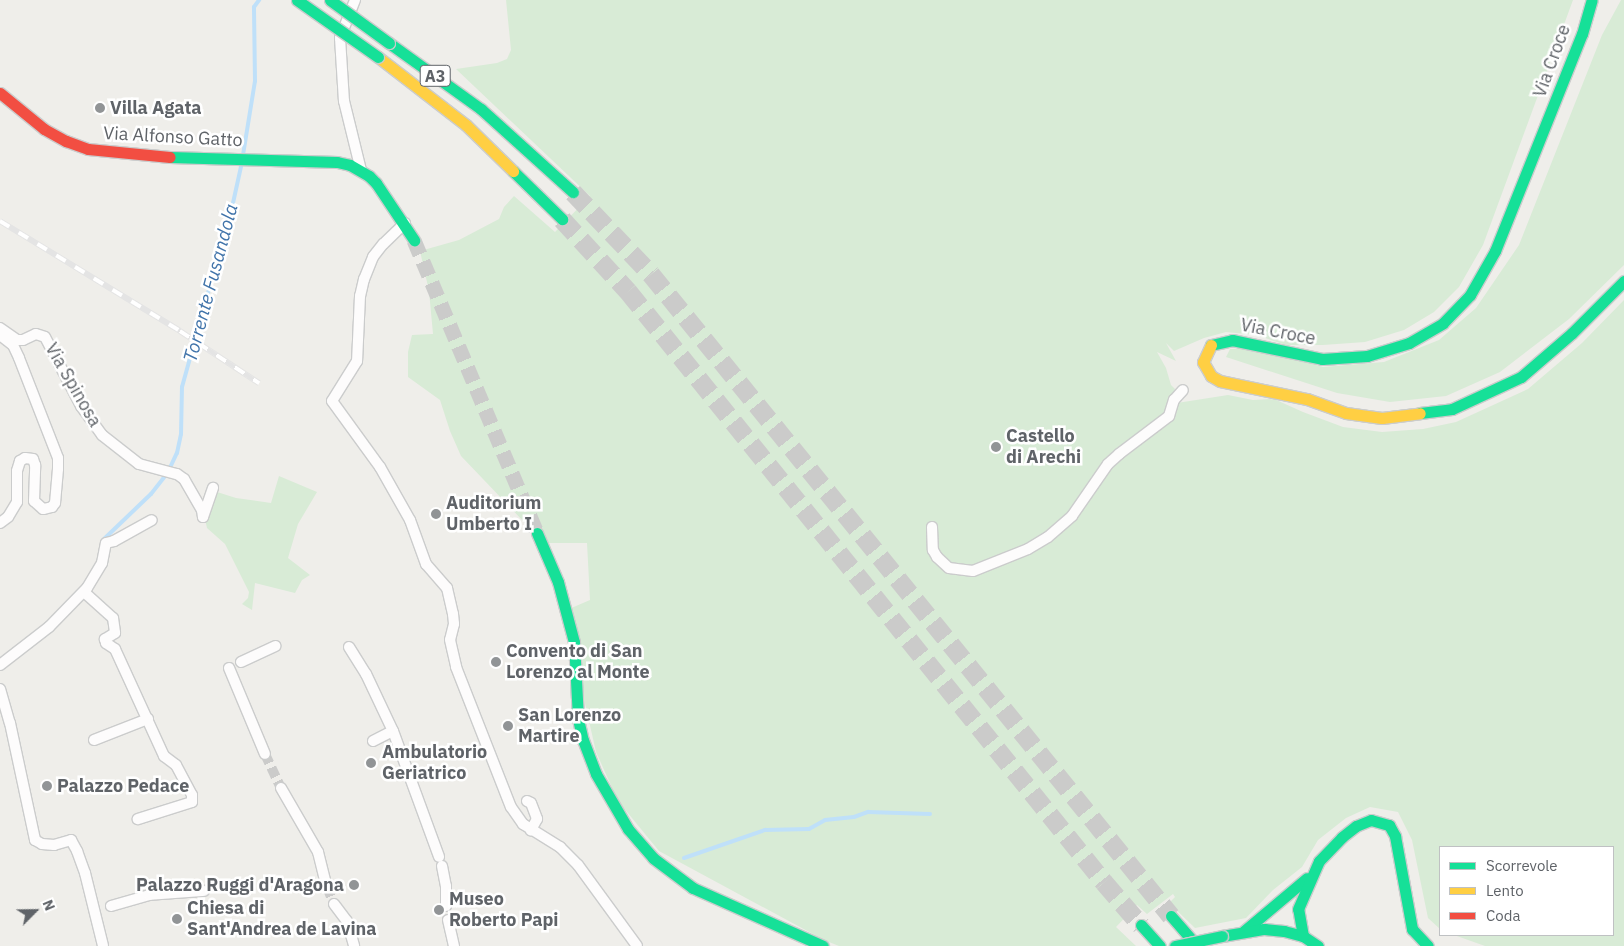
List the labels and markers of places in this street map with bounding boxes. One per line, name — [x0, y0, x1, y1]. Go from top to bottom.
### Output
place label: Villa Agata — [110, 97, 202, 119]
marker: Villa Agata — [94, 102, 106, 114]
place label: Castello di Arechi — [1006, 426, 1081, 468]
marker: Castello di Arechi — [990, 441, 1002, 453]
place label: Auditorium Umberto I — [446, 493, 541, 536]
marker: Auditorium Umberto I — [430, 508, 442, 520]
place label: Convento di San Lorenzo al Monte — [506, 641, 650, 684]
marker: Convento di San Lorenzo al Monte — [490, 656, 502, 668]
place label: San Lorenzo Martire — [518, 705, 621, 748]
marker: San Lorenzo Martire — [502, 720, 514, 732]
place label: Ambulatorio Geriatrico — [382, 742, 487, 784]
marker: Ambulatorio Geriatrico — [364, 756, 378, 770]
place label: Palazzo Pedace — [57, 775, 189, 797]
marker: Palazzo Pedace — [41, 780, 53, 792]
place label: Palazzo Ruggi d'Aragona — [136, 874, 344, 896]
marker: Palazzo Ruggi d'Aragona — [348, 879, 360, 891]
place label: Museo Roberto Papi — [449, 889, 559, 932]
place label: Chiesa di Sant'Andrea de Lavina — [187, 898, 377, 941]
marker: Museo Roberto Papi — [433, 904, 445, 916]
marker: Chiesa di Sant'Andrea de Lavina — [171, 913, 183, 925]

